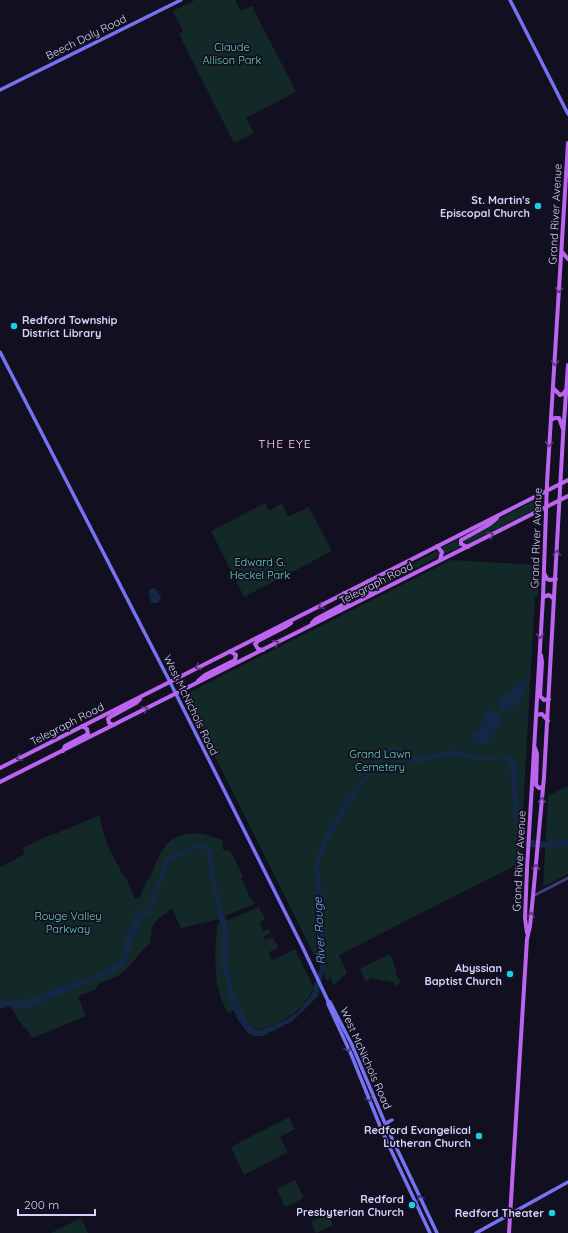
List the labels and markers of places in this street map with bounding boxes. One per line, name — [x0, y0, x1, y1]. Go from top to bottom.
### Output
place label: St. Martin's Episcopal Church — [440, 193, 530, 220]
marker: St. Martin's Episcopal Church — [533, 201, 543, 211]
place label: Redford Township District Library — [22, 313, 118, 340]
marker: Redford Township District Library — [9, 321, 19, 331]
place label: Abyssian Baptist Church — [425, 961, 502, 988]
marker: Abyssian Baptist Church — [505, 969, 515, 979]
place label: Redford Evangelical Lutheran Church — [364, 1123, 471, 1150]
marker: Redford Evangelical Lutheran Church — [474, 1131, 484, 1141]
place label: Redford Presbyterian Church — [296, 1192, 404, 1219]
marker: Redford Presbyterian Church — [407, 1200, 417, 1210]
place label: Redford Theater — [455, 1206, 544, 1220]
marker: Redford Theater — [547, 1208, 557, 1218]

